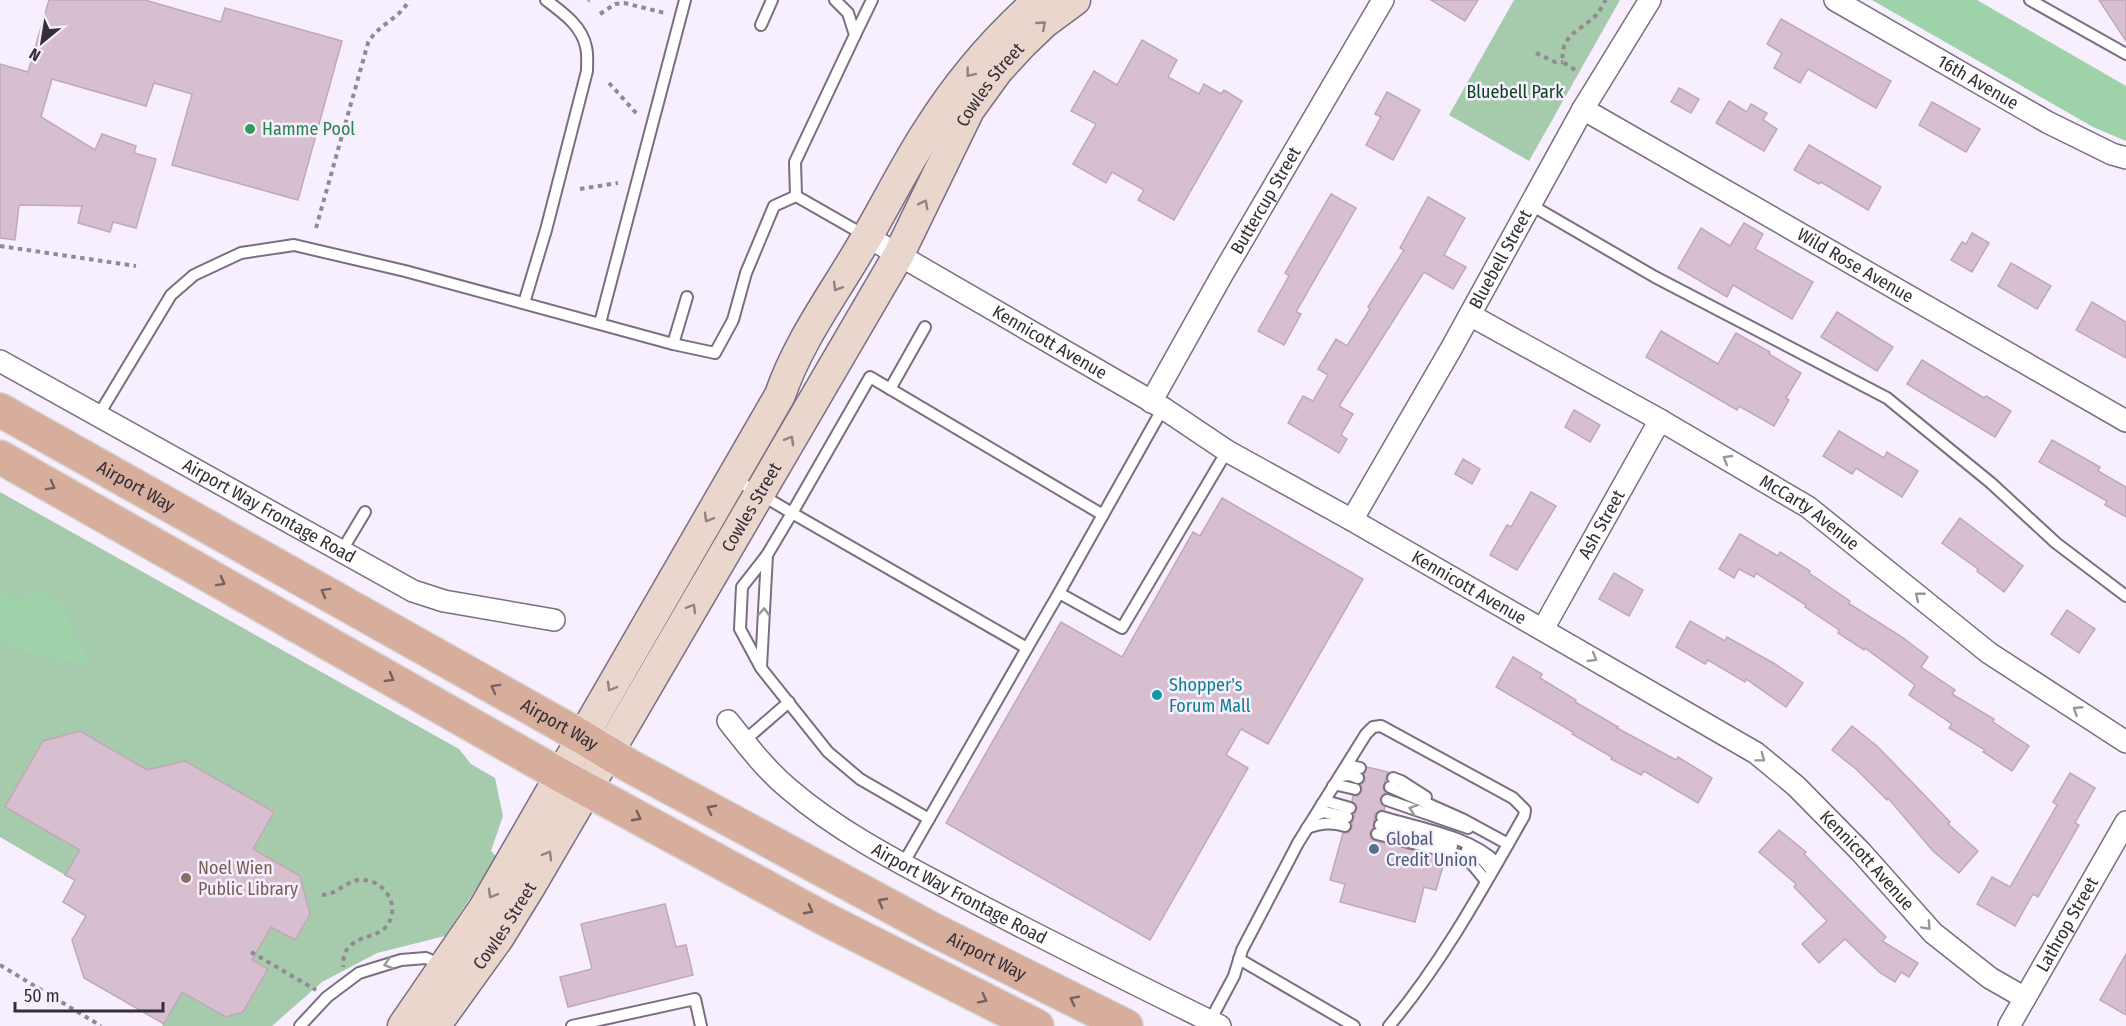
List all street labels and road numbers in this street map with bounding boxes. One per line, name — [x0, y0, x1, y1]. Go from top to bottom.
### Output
street label: Cowles Street — [952, 38, 1029, 130]
street label: 16th Avenue — [1934, 50, 2022, 114]
street label: Buttercup Street — [1226, 143, 1306, 258]
street label: Bluebell Street — [1464, 206, 1536, 313]
street label: Wild Rose Avenue — [1793, 223, 1917, 308]
street label: Kennicott Avenue — [988, 301, 1111, 384]
street label: Airport Way Frontage Road — [179, 454, 359, 568]
street label: Airport Way — [93, 456, 179, 517]
street label: Cowles Street — [717, 459, 786, 556]
street label: McCarty Avenue — [1756, 470, 1864, 555]
street label: Ash Street — [1574, 486, 1630, 562]
street label: Kennicott Avenue — [1408, 546, 1530, 629]
street label: Airport Way — [517, 694, 602, 755]
street label: Kennicott Avenue — [1815, 806, 1919, 915]
street label: Airport Way Frontage Road — [868, 838, 1051, 949]
street label: Lathrop Street — [2031, 873, 2103, 976]
street label: Cowles Street — [468, 878, 541, 974]
street label: Airport Way — [944, 927, 1030, 985]

